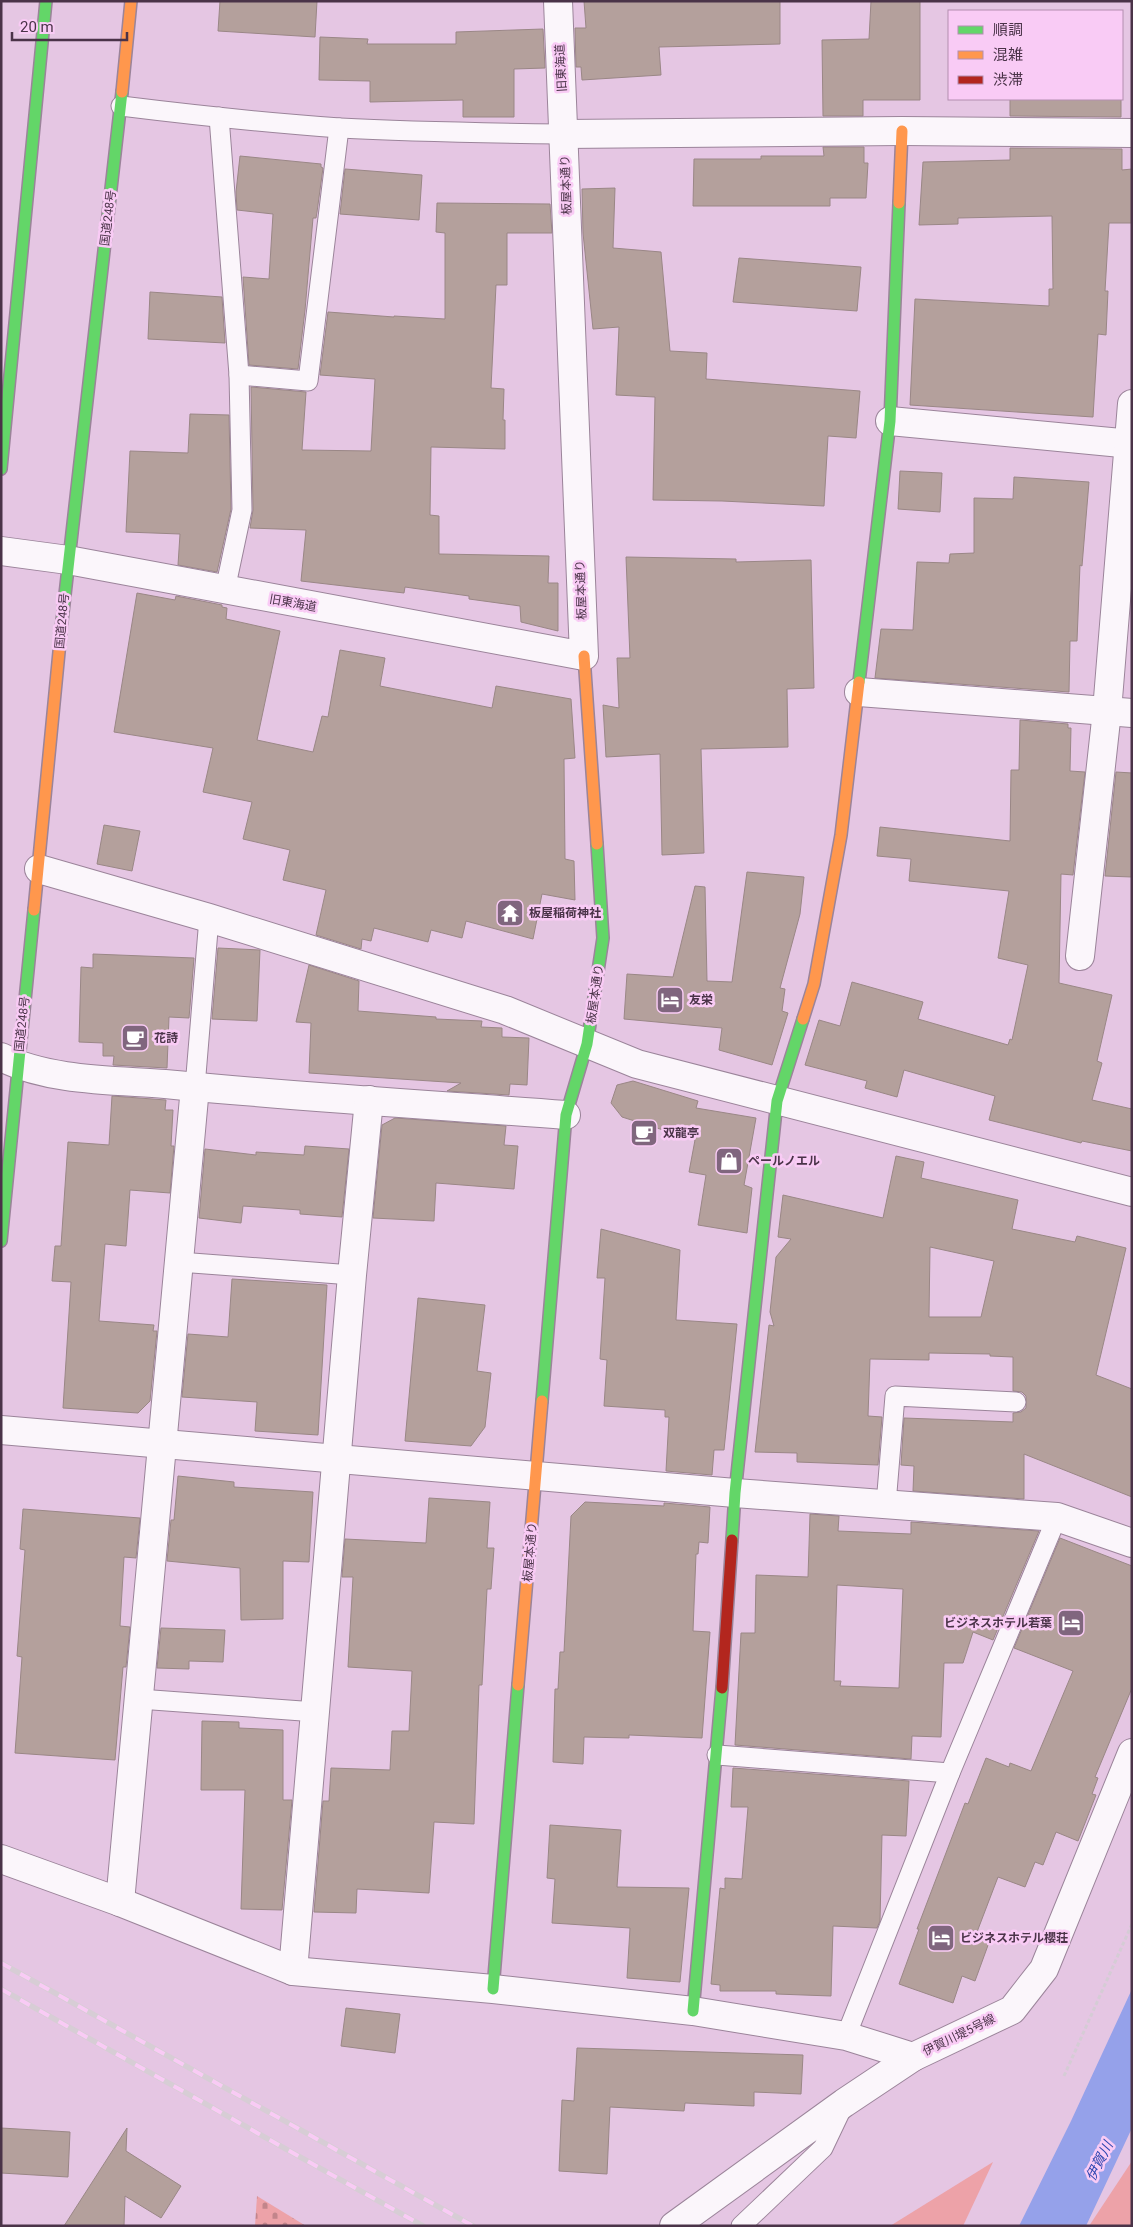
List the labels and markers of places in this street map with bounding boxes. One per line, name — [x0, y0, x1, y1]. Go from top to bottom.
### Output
temple icon: 板屋稲荷神社 — [495, 898, 525, 928]
place label: 板屋稲荷神社 — [529, 906, 601, 920]
hotel icon: 友栄 — [655, 985, 685, 1015]
place label: 友栄 — [689, 993, 713, 1007]
cafe icon: 花詩 — [120, 1023, 150, 1053]
place label: 花詩 — [154, 1031, 178, 1045]
cafe icon: 双龍亭 — [629, 1118, 659, 1148]
place label: 双龍亭 — [663, 1126, 699, 1140]
shop icon: ペールノエル — [714, 1146, 744, 1176]
place label: ペールノエル — [748, 1154, 820, 1168]
hotel icon: ビジネスホテル若葉 — [1056, 1608, 1086, 1638]
place label: ビジネスホテル若葉 — [944, 1616, 1052, 1630]
hotel icon: ビジネスホテル櫻荘 — [926, 1923, 956, 1953]
place label: ビジネスホテル櫻荘 — [960, 1931, 1068, 1945]

